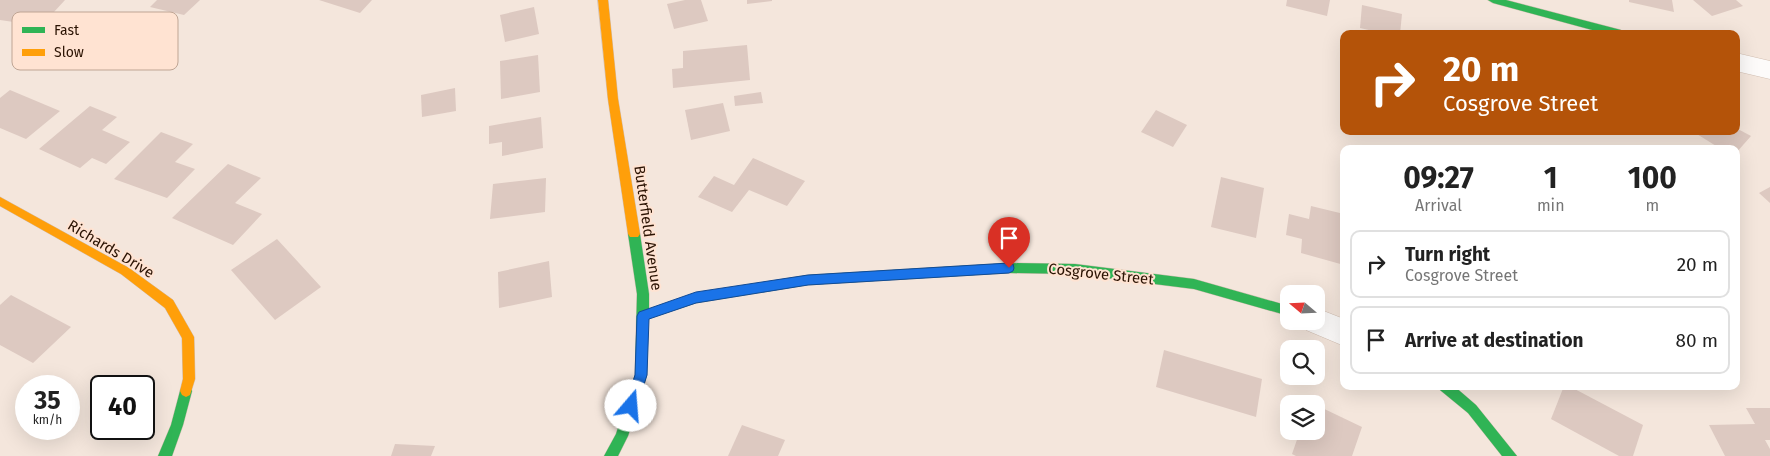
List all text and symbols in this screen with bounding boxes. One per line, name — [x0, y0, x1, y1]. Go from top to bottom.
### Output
legend — [12, 12, 178, 70]
text: Fast — [54, 22, 80, 39]
text: Slow — [54, 44, 84, 61]
text: 20 m — [1443, 48, 1519, 90]
icon: right — [1360, 50, 1425, 115]
text: Cosgrove Street — [1443, 90, 1598, 117]
text: 09:27 — [1403, 160, 1474, 196]
text: 1 — [1544, 160, 1558, 196]
text: 100 — [1628, 160, 1677, 196]
street label: Butterfield Avenue — [630, 164, 666, 292]
text: Arrival — [1415, 196, 1462, 215]
text: min — [1537, 196, 1565, 215]
text: m — [1645, 196, 1659, 215]
street label: Richards Drive — [64, 216, 158, 282]
pin — [988, 217, 1030, 268]
icon: arrive — [995, 224, 1023, 252]
text: Turn right — [1405, 243, 1490, 266]
icon: right — [1362, 250, 1390, 278]
text: 20 m — [1677, 253, 1718, 276]
street label: Cosgrove Street — [1047, 260, 1155, 289]
text: Cosgrove Street — [1405, 266, 1518, 285]
north arrow — [1280, 285, 1325, 330]
map controls — [1280, 285, 1325, 440]
icon: arrive — [1362, 326, 1390, 354]
text: Arrive at destination — [1405, 329, 1584, 352]
text: 80 m — [1676, 329, 1718, 352]
button: search — [1280, 340, 1325, 385]
speed limit sign: 40 — [90, 375, 155, 440]
position arrow — [604, 379, 656, 431]
text: 35 — [34, 386, 61, 416]
button: layers — [1280, 395, 1325, 440]
text: km/h — [33, 413, 62, 427]

